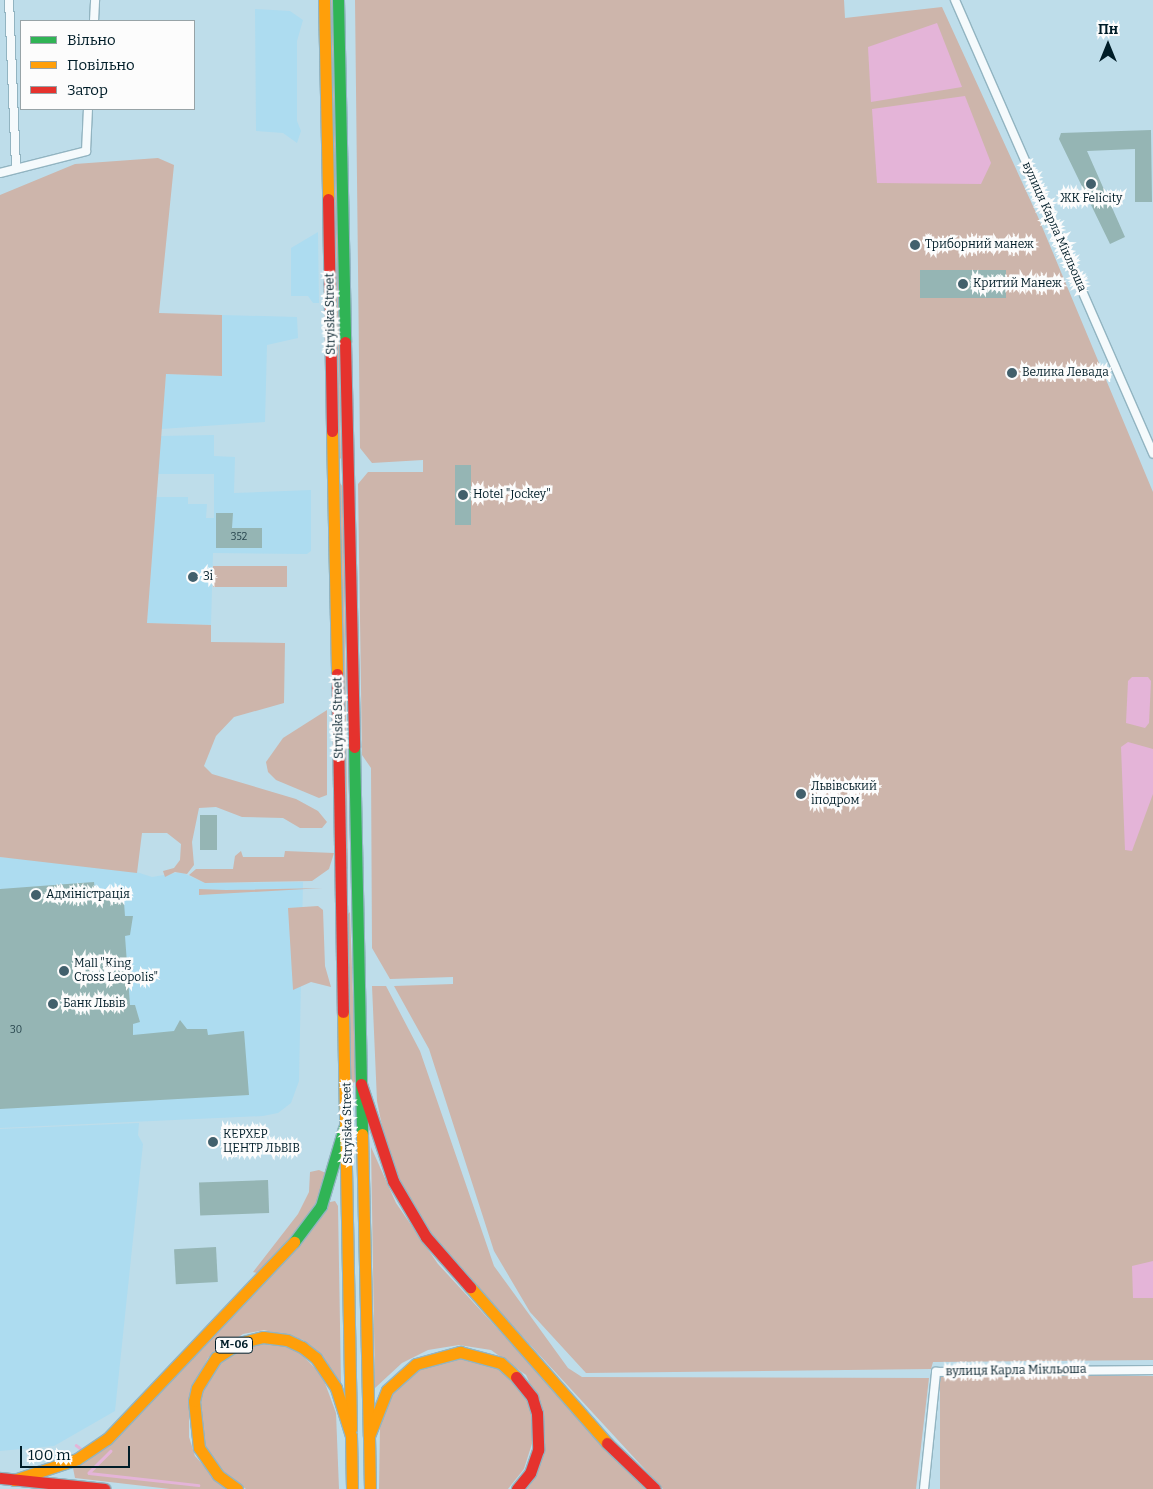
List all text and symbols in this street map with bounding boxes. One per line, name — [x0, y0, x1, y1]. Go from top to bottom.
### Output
legend — [20, 20, 195, 110]
north arrow — [1083, 20, 1133, 70]
text: Пн — [1098, 21, 1118, 38]
text: Вільно — [67, 31, 116, 49]
text: Повільно — [67, 56, 135, 74]
text: Затор — [67, 81, 108, 99]
street label: вулиця Карла Мікльоша — [1019, 160, 1089, 294]
marker: ЖК Felicity — [1085, 178, 1097, 190]
place label: ЖК Felicity — [1060, 192, 1122, 206]
place label: Триборний манеж — [925, 238, 1034, 252]
marker: Триборний манеж — [909, 239, 921, 251]
street label: Stryiska Street — [323, 273, 339, 355]
place label: Критий Манеж — [973, 277, 1062, 291]
marker: Критий Манеж — [957, 278, 969, 290]
place label: Велика Левада — [1022, 366, 1109, 380]
marker: Велика Левада — [1006, 367, 1018, 379]
place label: Hotel "Jockey" — [473, 488, 551, 502]
marker: Hotel "Jockey" — [457, 489, 469, 501]
house number: 352 — [231, 532, 247, 544]
place label: 3і — [203, 570, 213, 584]
marker: 3і — [187, 571, 199, 583]
street label: Stryiska Street — [331, 677, 347, 759]
place label: Львівський іподром — [811, 780, 877, 808]
marker: Львівський іподром — [795, 788, 807, 800]
place label: Адміністрація — [46, 888, 130, 902]
marker: Адміністрація — [30, 889, 42, 901]
place label: Mall "King Cross Leopolis" — [74, 957, 158, 985]
marker: Mall "King Cross Leopolis" — [58, 965, 70, 977]
place label: Банк Львів — [63, 997, 126, 1011]
marker: Банк Львів — [47, 998, 59, 1010]
house number: 30 — [10, 1025, 22, 1037]
street label: Stryiska Street — [340, 1082, 356, 1164]
place label: КЕРХЕР ЦЕНТР ЛЬВІВ — [223, 1128, 300, 1156]
marker: КЕРХЕР ЦЕНТР ЛЬВІВ — [207, 1136, 219, 1148]
road number: М-06 — [214, 1336, 254, 1354]
street label: вулиця Карла Мікльоша — [946, 1363, 1086, 1379]
scale bar — [22, 1436, 132, 1468]
text: 100 m — [28, 1446, 71, 1464]

